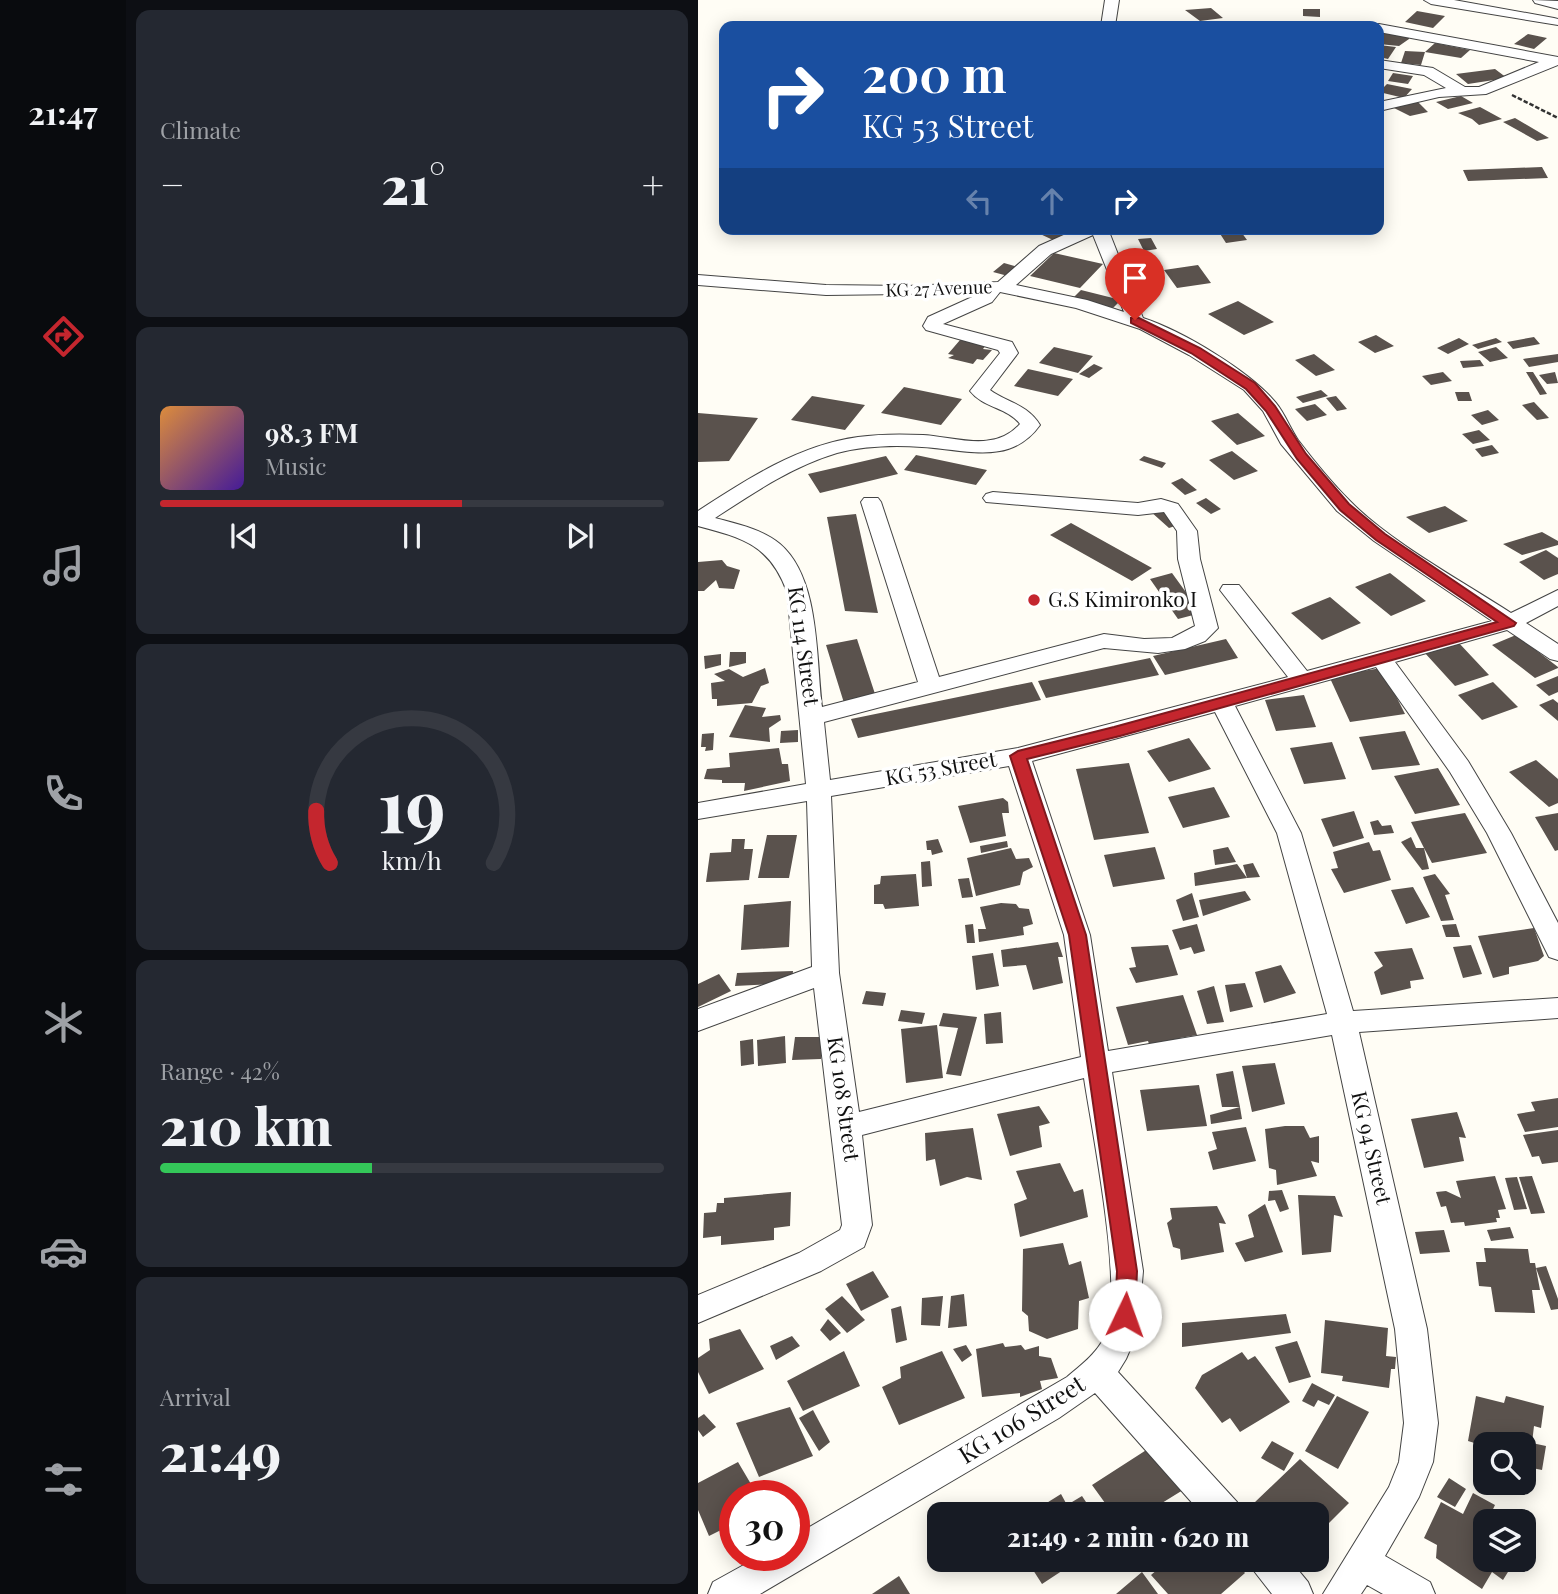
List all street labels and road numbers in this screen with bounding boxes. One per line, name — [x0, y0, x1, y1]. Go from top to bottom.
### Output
street label: KG 27 Avenue — [885, 274, 993, 302]
street label: KG 114 Street — [783, 584, 827, 708]
street label: KG 53 Street — [883, 743, 999, 791]
street label: KG 108 Street — [822, 1035, 868, 1163]
street label: KG 94 Street — [1346, 1088, 1400, 1207]
street label: KG 106 Street — [952, 1366, 1091, 1470]

